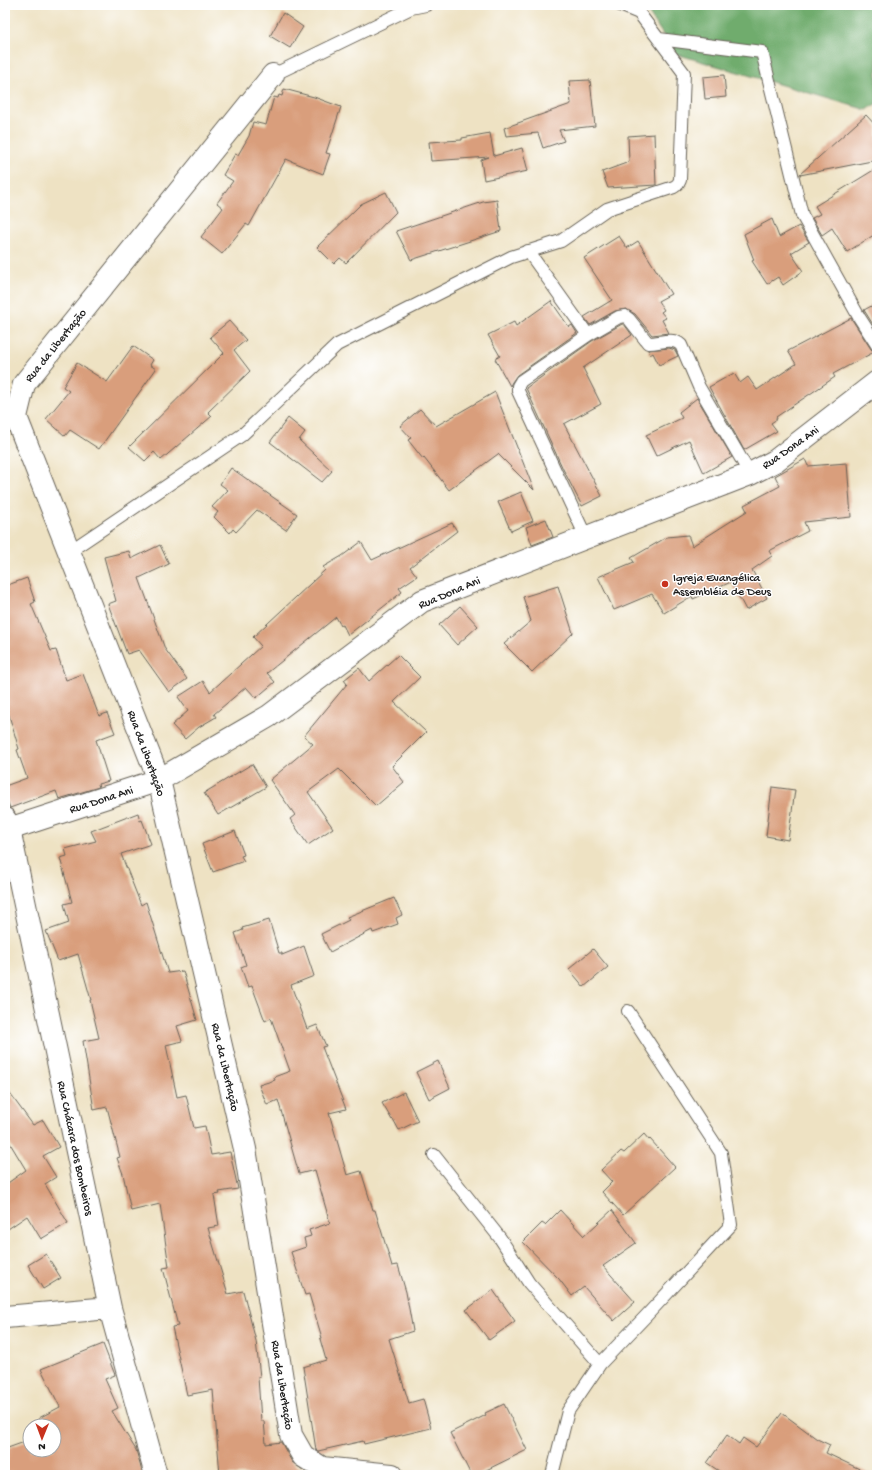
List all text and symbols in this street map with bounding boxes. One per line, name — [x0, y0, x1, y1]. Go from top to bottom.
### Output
street label: Rua da Libertação — [23, 307, 90, 386]
street label: Rua Dona Ani — [760, 424, 823, 473]
place label: Igreja Evangélica Assembléia de Deus — [673, 572, 772, 600]
street label: Rua Dona Ani — [417, 574, 483, 613]
marker: Igreja Evangélica Assembléia de Deus — [660, 579, 670, 589]
street label: Rua da Libertação — [123, 709, 167, 798]
street label: Rua Dona Ani — [68, 784, 136, 818]
street label: Rua da Libertação — [207, 1022, 241, 1113]
street label: Rua Chácara dos Bombeiros — [53, 1080, 95, 1217]
street label: Rua da Libertação — [267, 1340, 295, 1431]
north arrow — [22, 1418, 62, 1458]
text: N — [38, 1440, 46, 1452]

